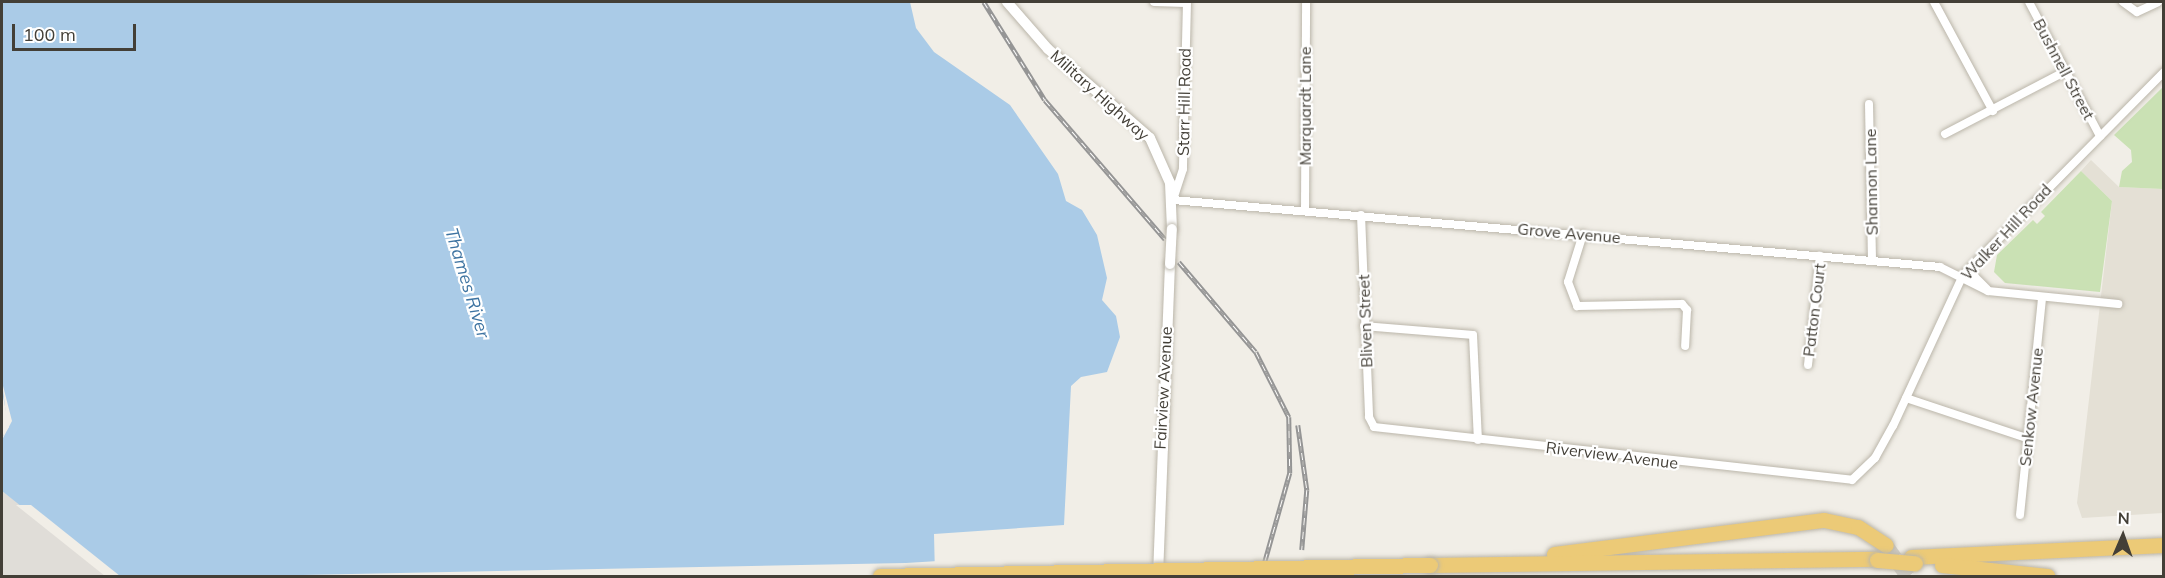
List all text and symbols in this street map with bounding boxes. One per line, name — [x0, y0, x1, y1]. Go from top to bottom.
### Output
scale bar — [15, 12, 140, 50]
street label: Bushnell Street — [2029, 15, 2099, 123]
text: 100 m — [23, 23, 76, 46]
street label: Military Highway — [1047, 46, 1153, 144]
street label: Marquardt Lane — [1295, 47, 1315, 165]
street label: Starr Hill Road — [1173, 48, 1195, 156]
street label: Shannon Lane — [1860, 128, 1882, 236]
street label: Walker Hill Road — [1957, 180, 2055, 284]
street label: Grove Avenue — [1517, 219, 1621, 247]
water label: Thames River — [440, 225, 494, 341]
street label: Patton Court — [1799, 262, 1829, 358]
street label: Bliven Street — [1354, 274, 1376, 368]
street label: Fairview Avenue — [1150, 326, 1176, 450]
street label: Senkow Avenue — [2015, 347, 2047, 467]
street label: Riverview Avenue — [1545, 437, 1679, 473]
north arrow — [2093, 506, 2153, 566]
text: N — [2117, 508, 2130, 528]

